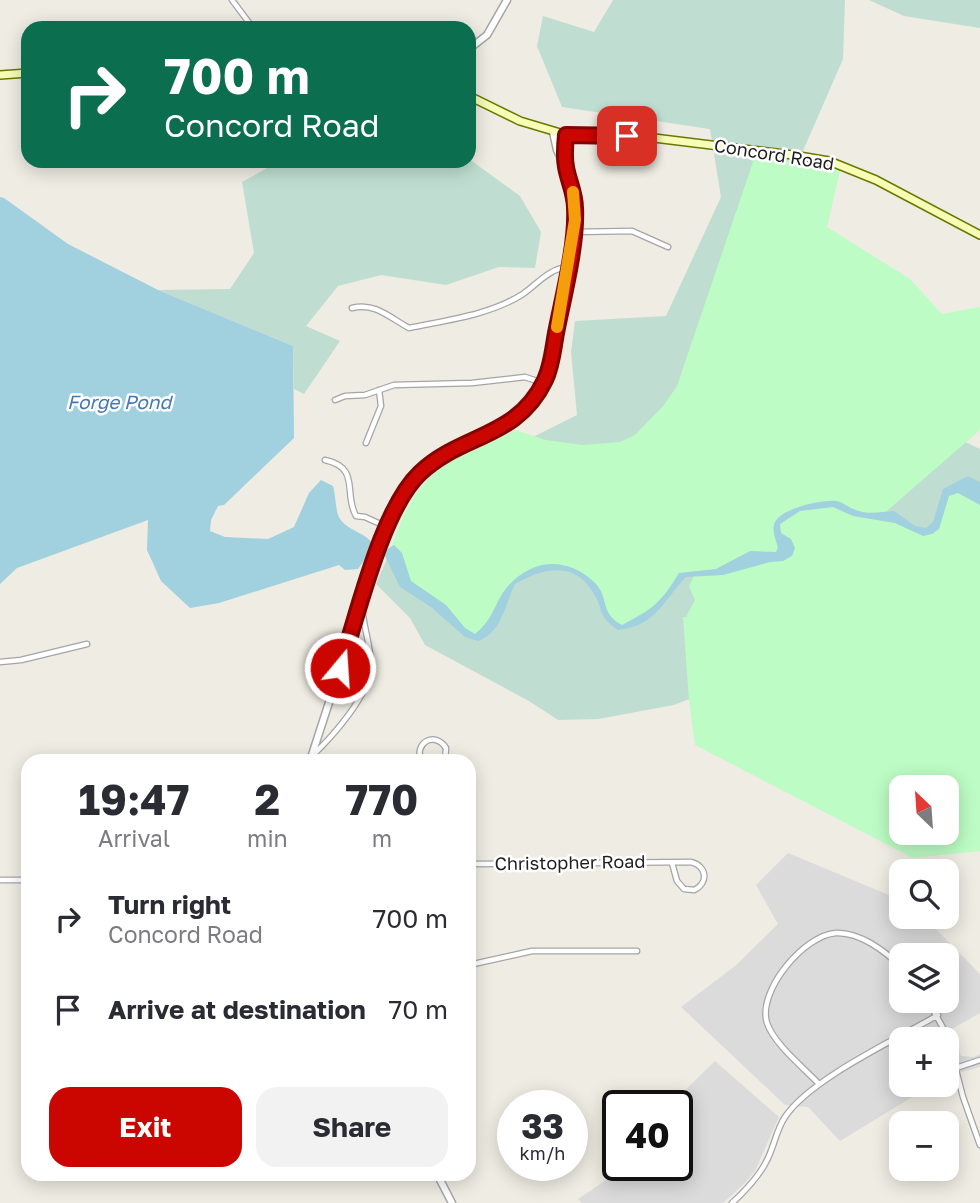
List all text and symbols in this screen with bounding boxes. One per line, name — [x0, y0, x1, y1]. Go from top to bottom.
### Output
text: 700 m — [164, 46, 310, 105]
icon: right — [49, 49, 140, 140]
text: Concord Road — [164, 106, 380, 144]
pin — [597, 106, 657, 166]
icon: arrive — [608, 117, 646, 155]
street label: Concord Road — [713, 134, 836, 174]
water label: Forge Pond — [67, 390, 173, 413]
position arrow — [303, 631, 377, 705]
text: 19:47 — [79, 774, 189, 824]
text: 2 — [255, 774, 280, 824]
text: 770 — [345, 774, 418, 824]
north arrow — [889, 775, 959, 845]
map controls — [889, 775, 959, 1181]
text: Arrival — [98, 824, 170, 852]
text: min — [247, 824, 288, 852]
text: m — [372, 824, 392, 852]
street label: Christopher Road — [494, 850, 646, 874]
button: search — [889, 859, 959, 929]
text: Turn right — [108, 889, 231, 920]
icon: right — [49, 900, 87, 938]
text: 700 m — [372, 903, 448, 934]
text: Concord Road — [108, 920, 263, 948]
button: layers — [889, 943, 959, 1013]
icon: arrive — [49, 991, 87, 1029]
text: Arrive at destination — [108, 994, 366, 1025]
text: 70 m — [389, 994, 448, 1025]
button: + — [889, 1027, 959, 1097]
button: Exit — [49, 1087, 242, 1167]
button: Share — [256, 1087, 448, 1167]
speed limit sign: 40 — [602, 1090, 693, 1181]
text: 33 — [521, 1105, 564, 1147]
button: − — [889, 1111, 959, 1181]
text: km/h — [520, 1142, 565, 1164]

